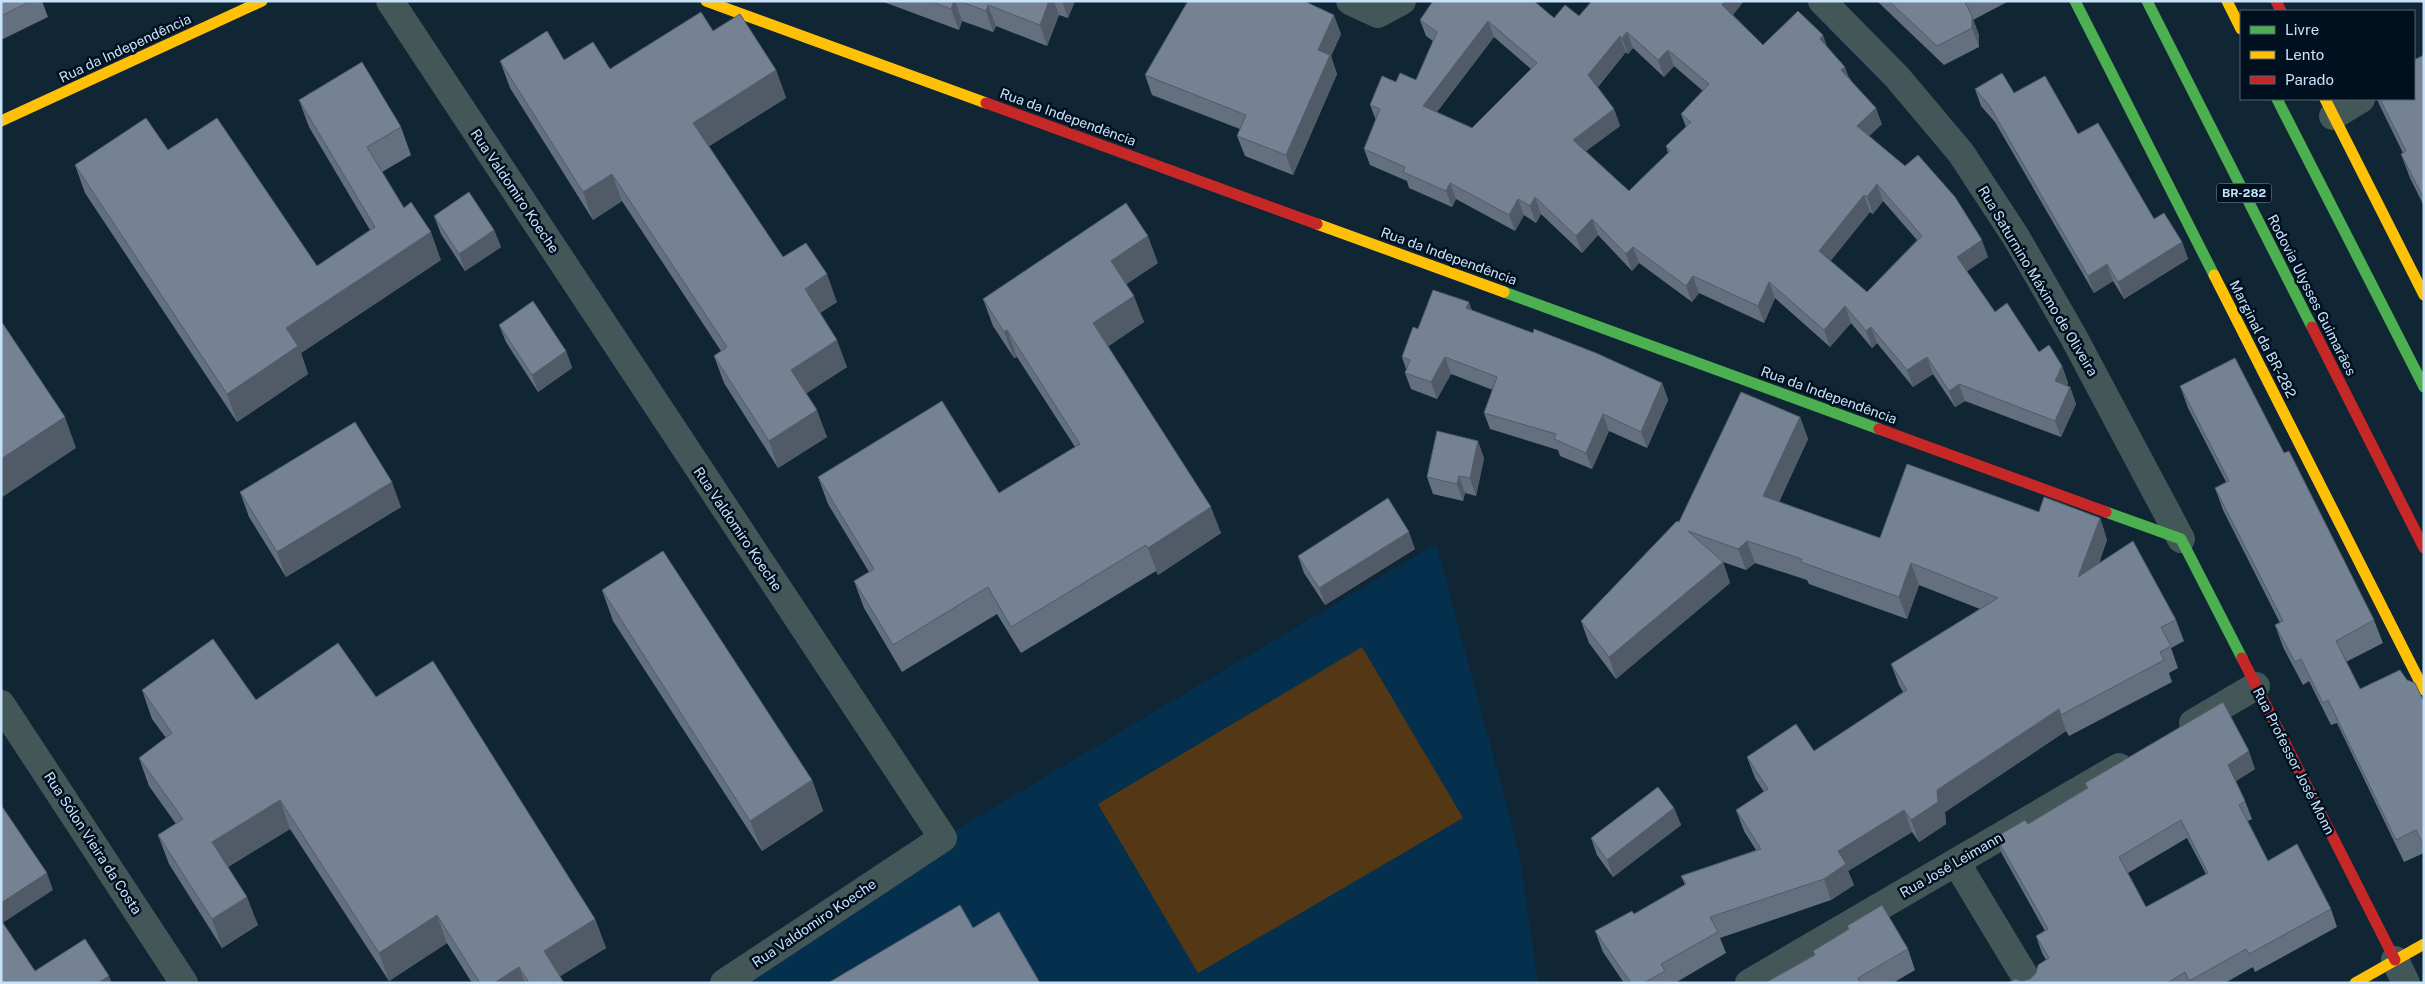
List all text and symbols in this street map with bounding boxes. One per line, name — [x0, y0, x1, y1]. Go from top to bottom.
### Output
street label: Rua da Independência — [56, 10, 194, 86]
legend — [2240, 10, 2415, 100]
text: Livre — [2285, 21, 2319, 38]
text: Lento — [2285, 46, 2324, 63]
text: Parado — [2285, 71, 2334, 88]
street label: Rua da Independência — [998, 85, 1138, 149]
street label: Rua Valdomiro Koeche — [468, 126, 562, 256]
street label: Rua Saturnino Máximo de Oliveira — [1975, 183, 2101, 379]
road number: BR-282 — [2216, 184, 2272, 202]
street label: Rodovia Ulysses Guimarães — [2264, 212, 2360, 378]
street label: Rua da Independência — [1379, 224, 1519, 288]
street label: Marginal da BR-282 — [2226, 278, 2300, 400]
street label: Rua da Independência — [1759, 363, 1899, 427]
street label: Rua Valdomiro Koeche — [691, 464, 785, 594]
street label: Rua Professor José Monn — [2250, 685, 2338, 837]
street label: Rua Sólon Vieira da Costa — [41, 769, 145, 917]
street label: Rua José Leimann — [1897, 829, 2005, 901]
street label: Rua Valdomiro Koeche — [749, 876, 879, 970]

